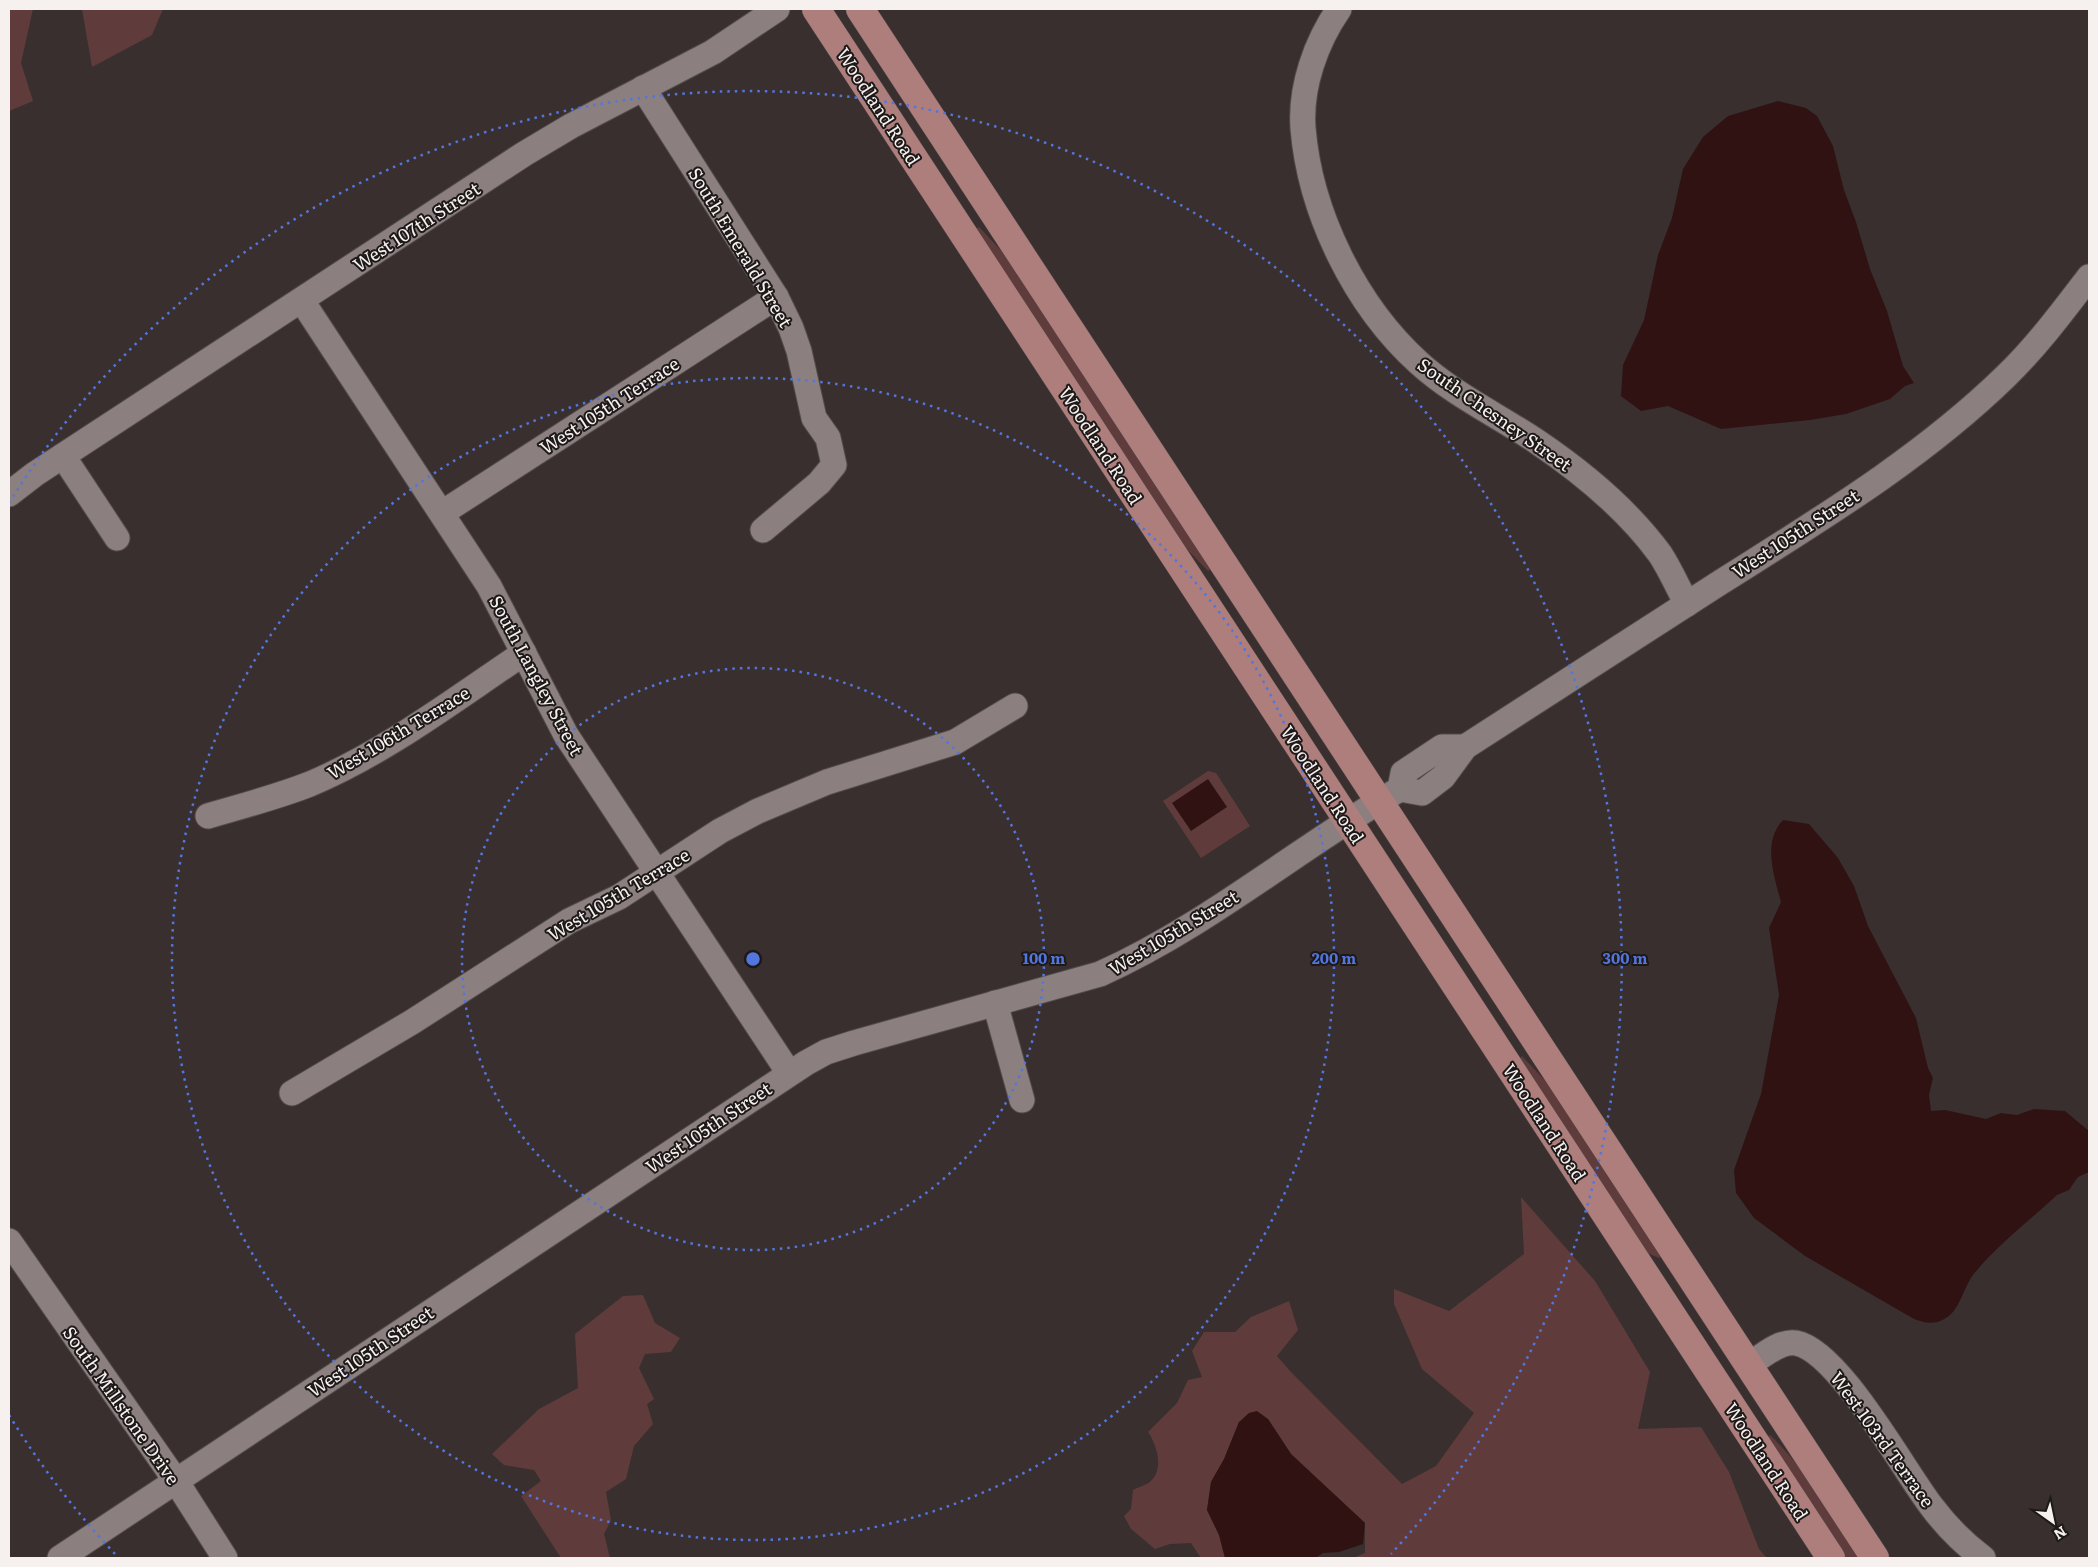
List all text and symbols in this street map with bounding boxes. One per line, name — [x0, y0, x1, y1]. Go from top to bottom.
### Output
street label: Woodland Road — [831, 42, 927, 170]
street label: South Emerald Street — [682, 162, 800, 333]
street label: West 107th Street — [347, 174, 486, 277]
street label: West 105th Terrace — [534, 350, 684, 460]
street label: South Chesney Street — [1412, 351, 1578, 478]
street label: Woodland Road — [1053, 381, 1149, 509]
street label: West 105th Street — [1726, 481, 1865, 584]
street label: South Langley Street — [483, 590, 591, 761]
street label: West 106th Terrace — [322, 679, 474, 785]
street label: Woodland Road — [1275, 720, 1371, 848]
street label: West 105th Terrace — [542, 841, 694, 947]
street label: West 105th Street — [1103, 882, 1244, 981]
text: 100 m — [1023, 946, 1065, 969]
text: 200 m — [1312, 946, 1356, 969]
text: 300 m — [1603, 946, 1647, 969]
centre of rings — [744, 950, 762, 968]
street label: Woodland Road — [1497, 1058, 1593, 1186]
street label: West 105th Street — [639, 1074, 777, 1179]
street label: West 105th Street — [301, 1298, 439, 1403]
street label: South Millstone Drive — [57, 1320, 187, 1490]
street label: West 103rd Terrace — [1824, 1365, 1942, 1513]
street label: Woodland Road — [1719, 1397, 1815, 1525]
north arrow — [2028, 1497, 2078, 1547]
text: N — [2050, 1522, 2071, 1545]

